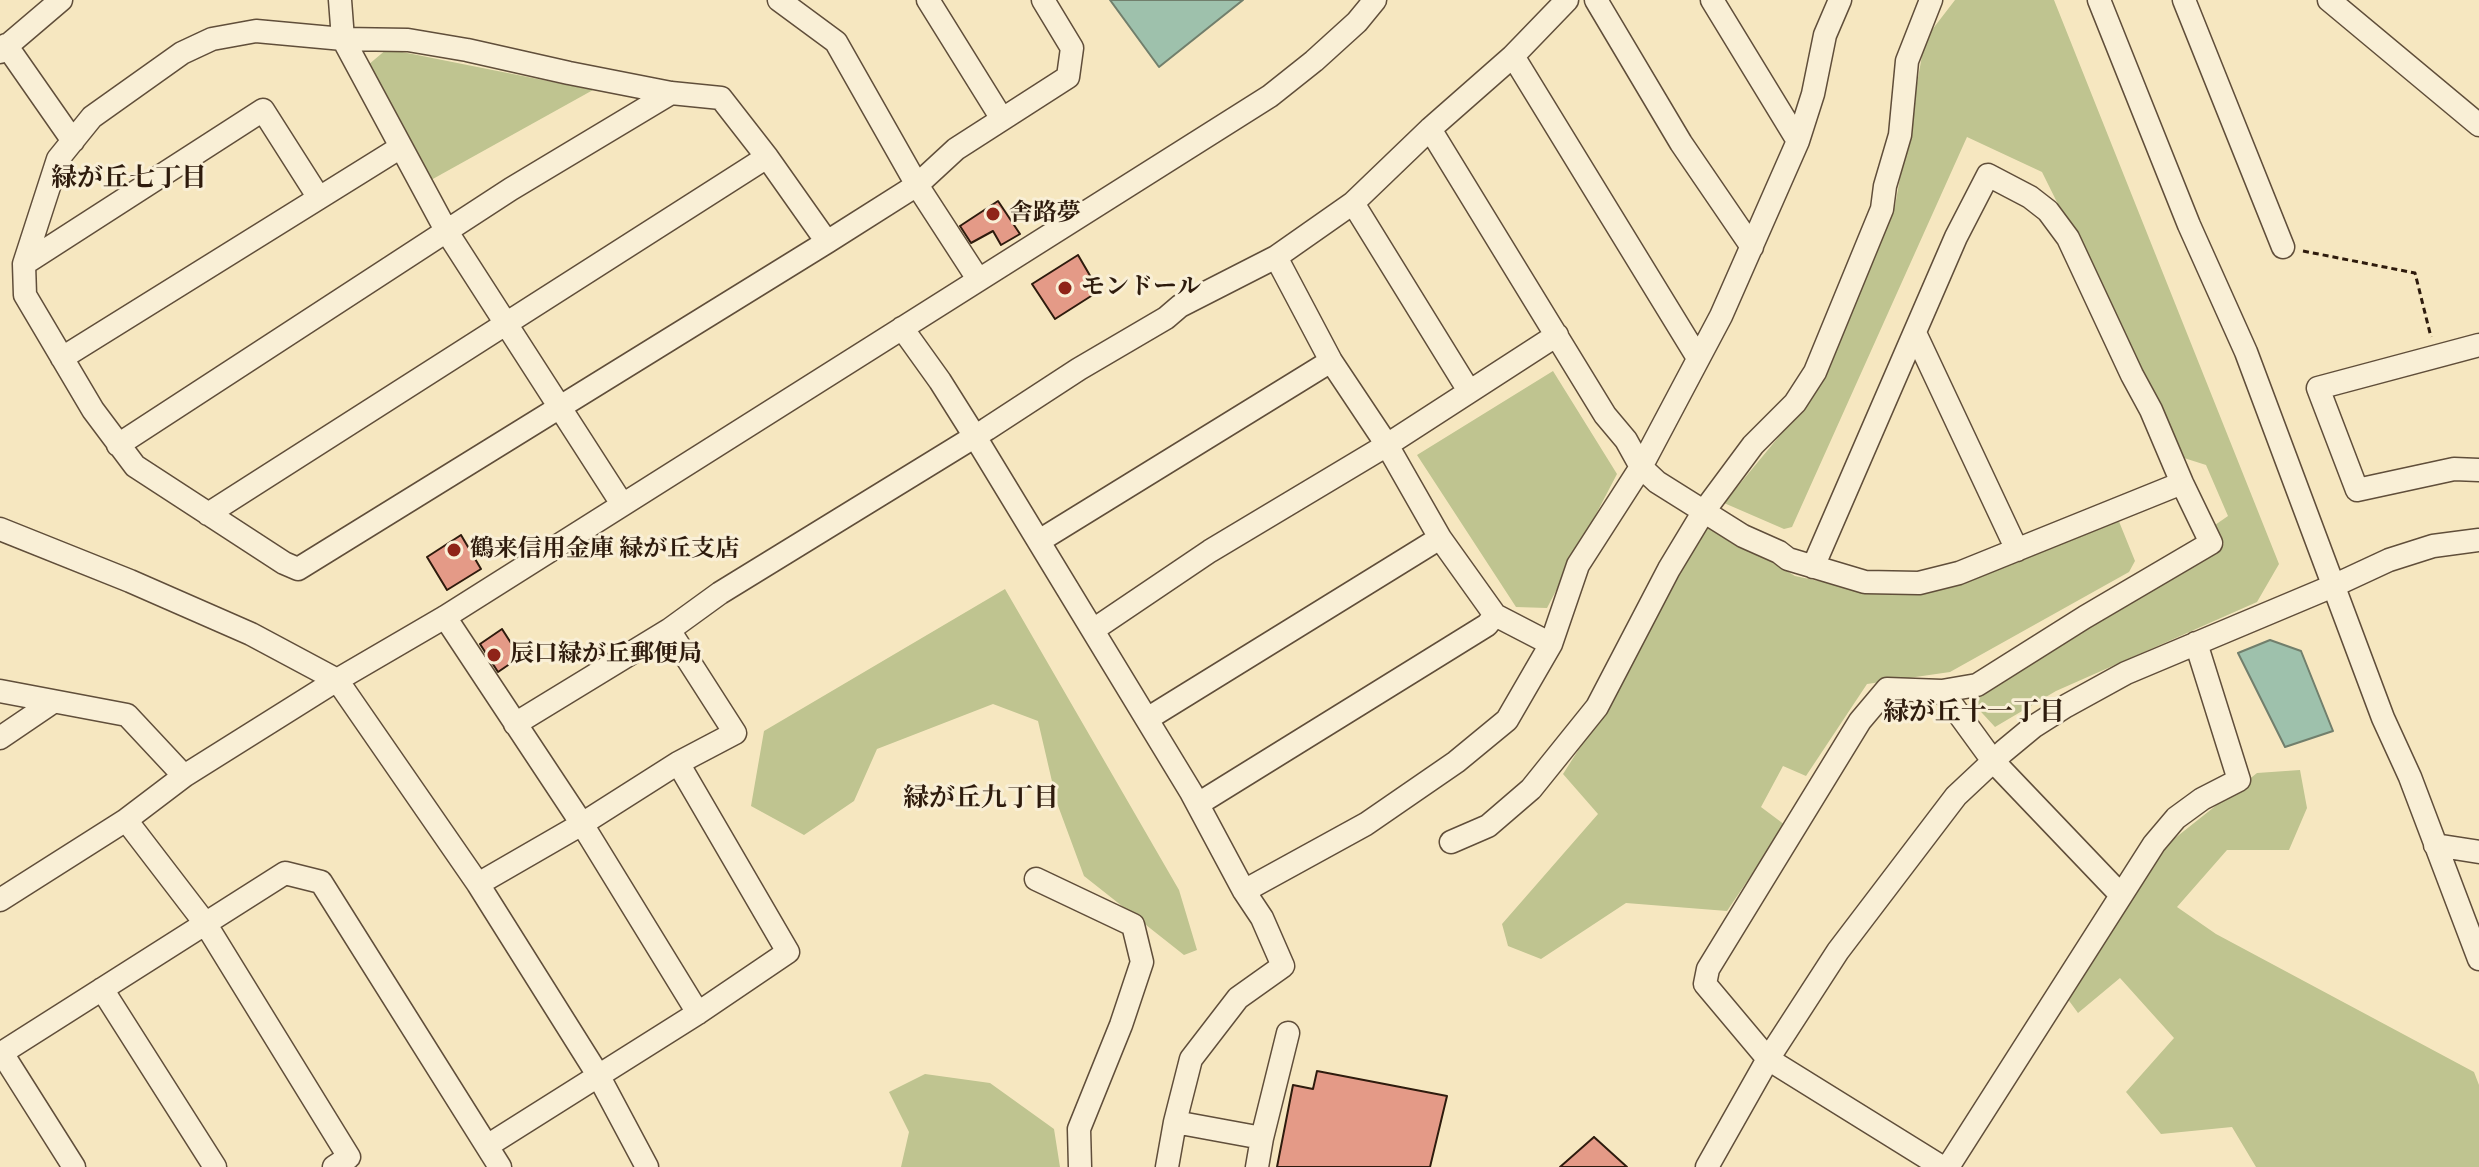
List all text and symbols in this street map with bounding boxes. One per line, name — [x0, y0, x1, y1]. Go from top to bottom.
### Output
district label: 緑が丘七丁目 — [51, 164, 207, 196]
place label: 舎路夢 — [1009, 200, 1081, 228]
marker: 舎路夢 — [984, 205, 1002, 223]
place label: モンドール — [1081, 274, 1201, 302]
marker: モンドール — [1056, 279, 1074, 297]
place label: 鶴来信用金庫 緑が丘支店 — [470, 536, 739, 564]
marker: 鶴来信用金庫 緑が丘支店 — [445, 541, 463, 559]
place label: 辰口緑が丘郵便局 — [510, 641, 702, 669]
marker: 辰口緑が丘郵便局 — [485, 646, 503, 664]
district label: 緑が丘十一丁目 — [1883, 698, 2065, 730]
district label: 緑が丘九丁目 — [903, 784, 1059, 816]

